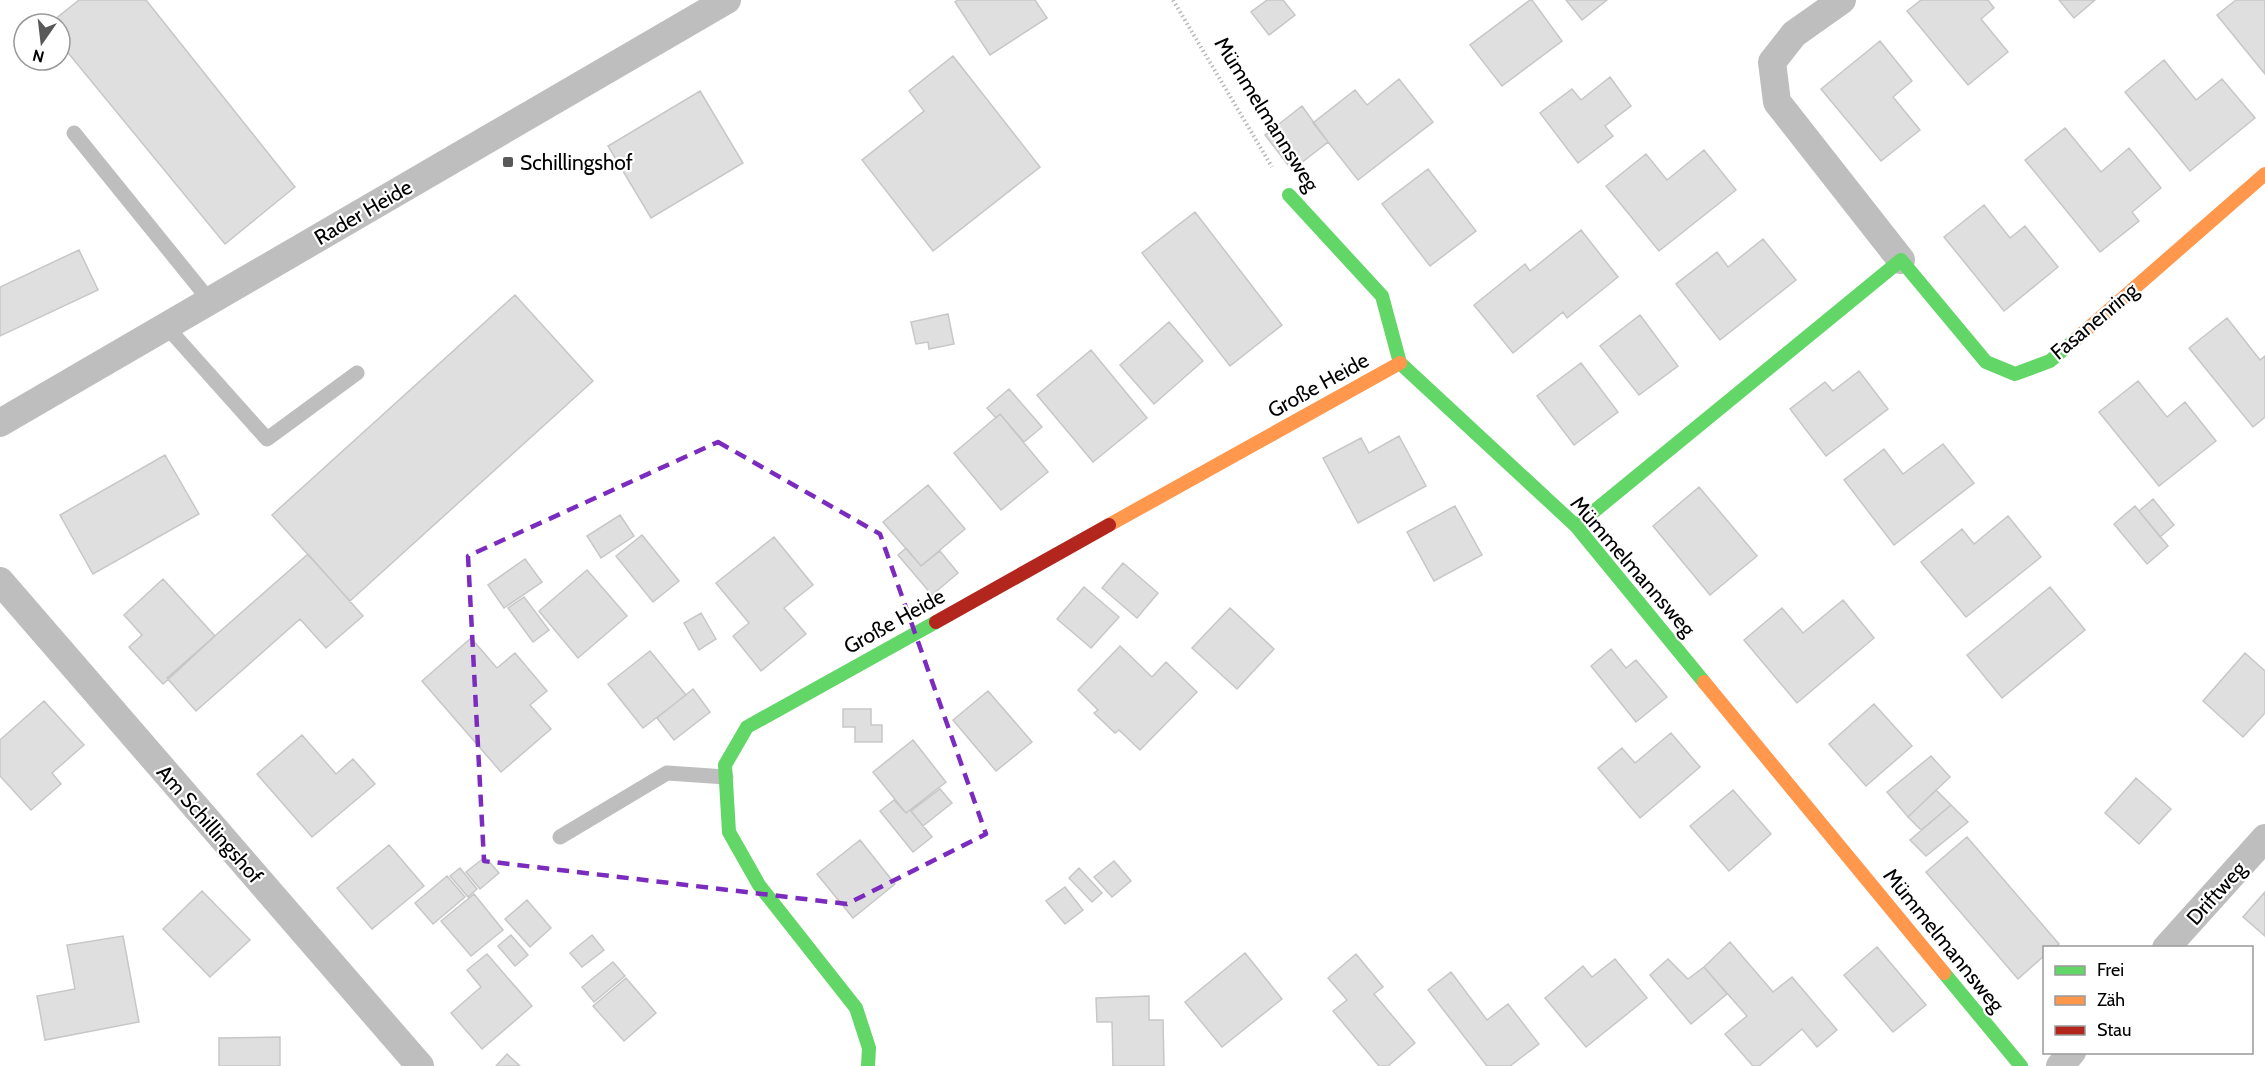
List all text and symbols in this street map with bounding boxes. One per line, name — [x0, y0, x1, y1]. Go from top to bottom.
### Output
north arrow — [12, 12, 72, 72]
street label: Mümmelmannsweg — [1209, 32, 1325, 196]
text: N — [31, 45, 46, 67]
place label: Schillingshof — [520, 150, 633, 175]
marker: Schillingshof — [501, 155, 515, 169]
street label: Rader Heide — [310, 174, 416, 250]
street label: Fasanenring — [2045, 277, 2143, 365]
street label: Große Heide — [1263, 347, 1373, 423]
street label: Mümmelmannsweg — [1565, 491, 1701, 642]
street label: Große Heide — [839, 583, 949, 659]
street label: Am Schillingshof — [152, 760, 268, 888]
street label: Driftweg — [2181, 856, 2251, 930]
street label: Mümmelmannsweg — [1878, 863, 2010, 1017]
legend — [2043, 946, 2253, 1054]
text: Frei — [2097, 959, 2124, 981]
text: Zäh — [2097, 989, 2125, 1011]
text: Stau — [2097, 1019, 2131, 1041]

